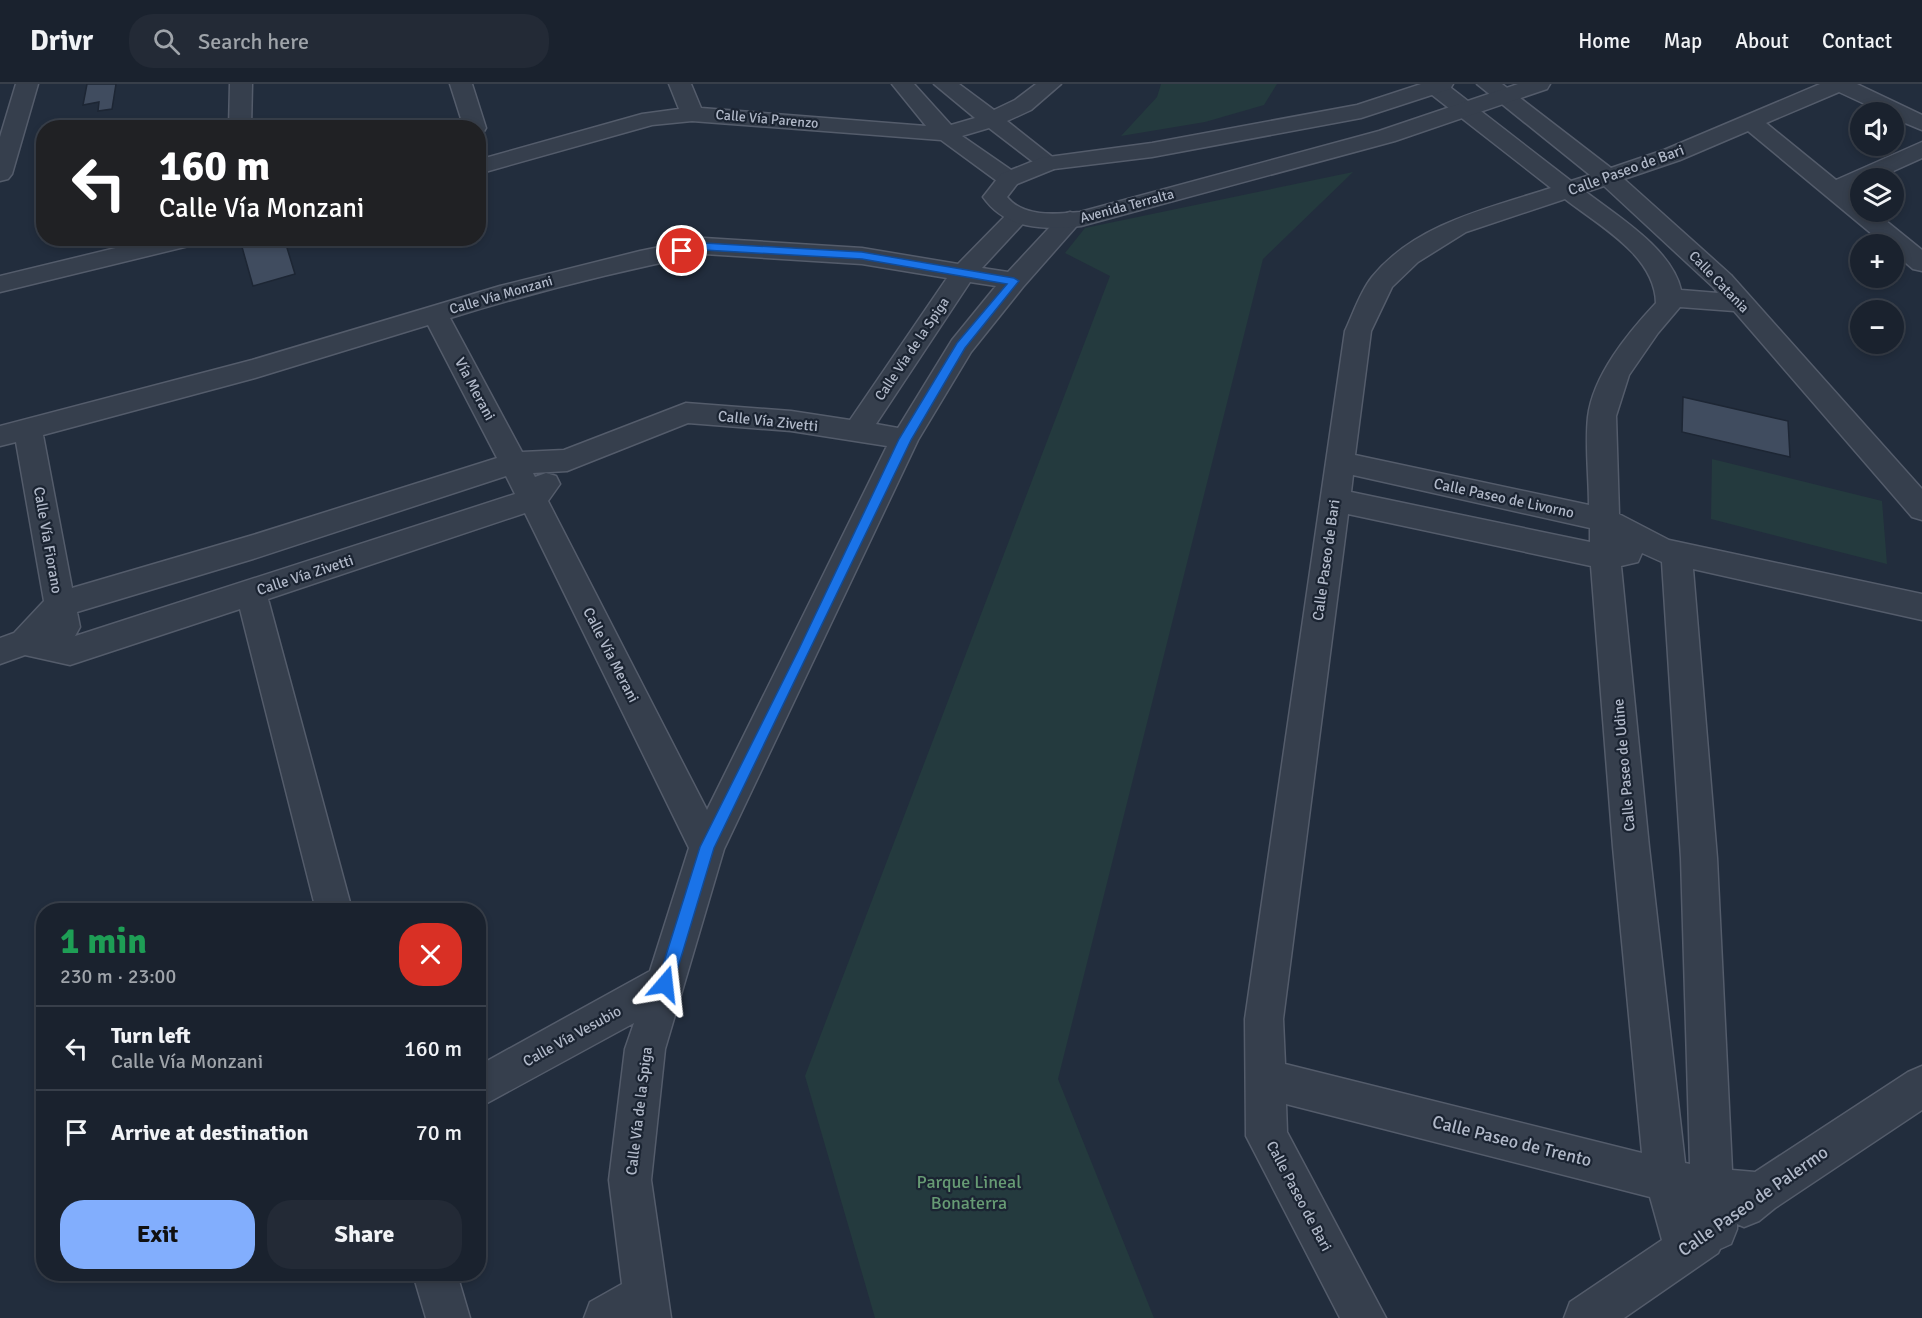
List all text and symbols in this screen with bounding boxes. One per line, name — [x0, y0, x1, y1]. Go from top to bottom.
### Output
search box — [129, 14, 549, 68]
text: Drivr — [30, 24, 93, 58]
icon: search — [150, 25, 183, 58]
text: Search here — [198, 28, 309, 55]
text: Home — [1578, 28, 1631, 54]
text: Map — [1664, 28, 1702, 54]
text: About — [1735, 28, 1789, 54]
text: Contact — [1822, 28, 1892, 54]
map controls — [1850, 102, 1904, 354]
button: sound — [1850, 102, 1904, 156]
street label: Calle Vía Parenzo — [715, 106, 819, 132]
text: 160 m — [159, 141, 270, 192]
street label: Calle Paseo de Bari — [1566, 141, 1686, 199]
icon: left — [60, 144, 138, 222]
button: layers — [1850, 168, 1904, 222]
street label: Avenida Terralta — [1078, 185, 1176, 227]
text: Calle Vía Monzani — [159, 192, 364, 225]
pin — [656, 225, 707, 276]
icon: arrive — [665, 234, 698, 267]
button: + — [1850, 234, 1904, 288]
street label: Calle Catania — [1685, 248, 1753, 316]
street label: Calle Vía Monzani — [447, 272, 555, 318]
street label: Calle Vía de la Spiga — [871, 294, 953, 404]
button: − — [1850, 300, 1904, 354]
street label: Vía Merani — [451, 355, 499, 423]
street label: Calle Vía Zivetti — [717, 407, 819, 435]
street label: Calle Paseo de Livorno — [1432, 474, 1576, 522]
street label: Calle Vía Fiorano — [30, 485, 66, 595]
street label: Calle Paseo de Bari — [1309, 498, 1343, 622]
street label: Calle Vía Zivetti — [254, 551, 356, 599]
street label: Calle Vía Merani — [579, 604, 643, 706]
street label: Calle Paseo de Udine — [1609, 698, 1639, 832]
text: 1 min — [60, 919, 147, 964]
button: close — [399, 923, 462, 986]
position arrow — [633, 952, 697, 1016]
text: 230 m · 23:00 — [60, 964, 176, 989]
street label: Calle Vía Vesubio — [520, 1002, 624, 1070]
text: Turn left — [111, 1022, 191, 1049]
icon: left — [60, 1032, 93, 1065]
text: 160 m — [404, 1035, 462, 1062]
street label: Calle Vía de la Spiga — [622, 1046, 656, 1176]
text: Calle Vía Monzani — [111, 1049, 263, 1074]
street label: Calle Paseo de Trento — [1430, 1111, 1594, 1171]
icon: arrive — [60, 1116, 93, 1149]
text: Arrive at destination — [111, 1119, 308, 1146]
text: 70 m — [416, 1119, 462, 1146]
street label: Calle Paseo de Bari — [1262, 1138, 1336, 1254]
street label: Calle Paseo de Palermo — [1674, 1141, 1832, 1261]
park label: Parque Lineal Bonaterra — [917, 1171, 1021, 1214]
button: Exit — [60, 1200, 255, 1269]
button: Share — [267, 1200, 462, 1269]

